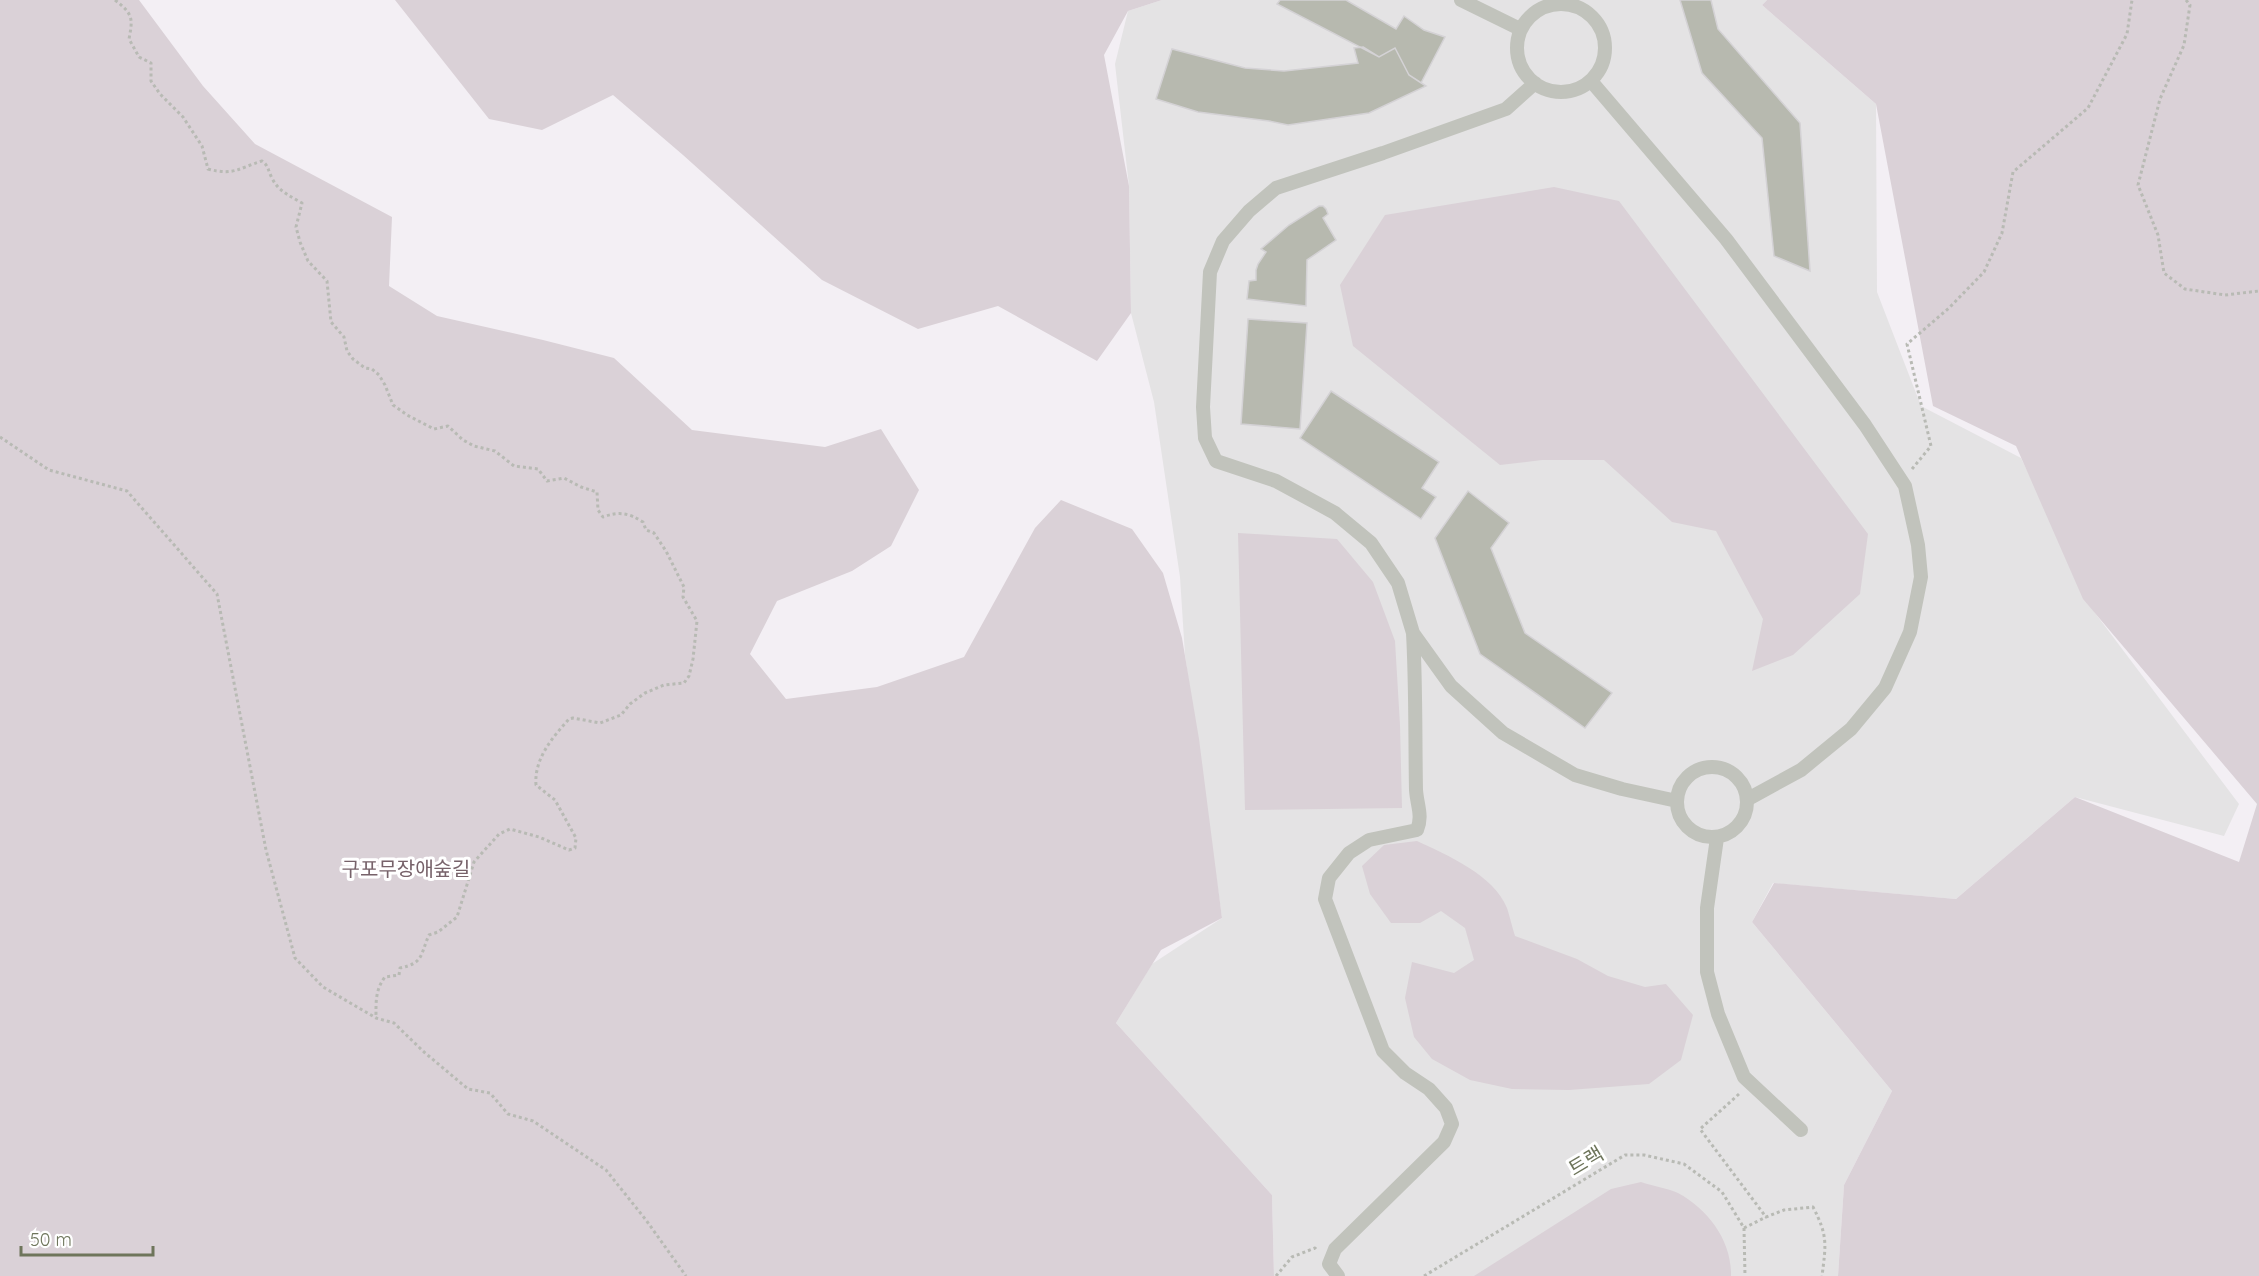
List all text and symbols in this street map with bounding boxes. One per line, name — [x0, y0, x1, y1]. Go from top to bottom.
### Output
park label: 구포무장애숲길 — [342, 856, 470, 881]
street label: 트랙 — [1564, 1140, 1608, 1181]
scale bar — [21, 1219, 153, 1257]
text: 50 m — [30, 1228, 72, 1251]

